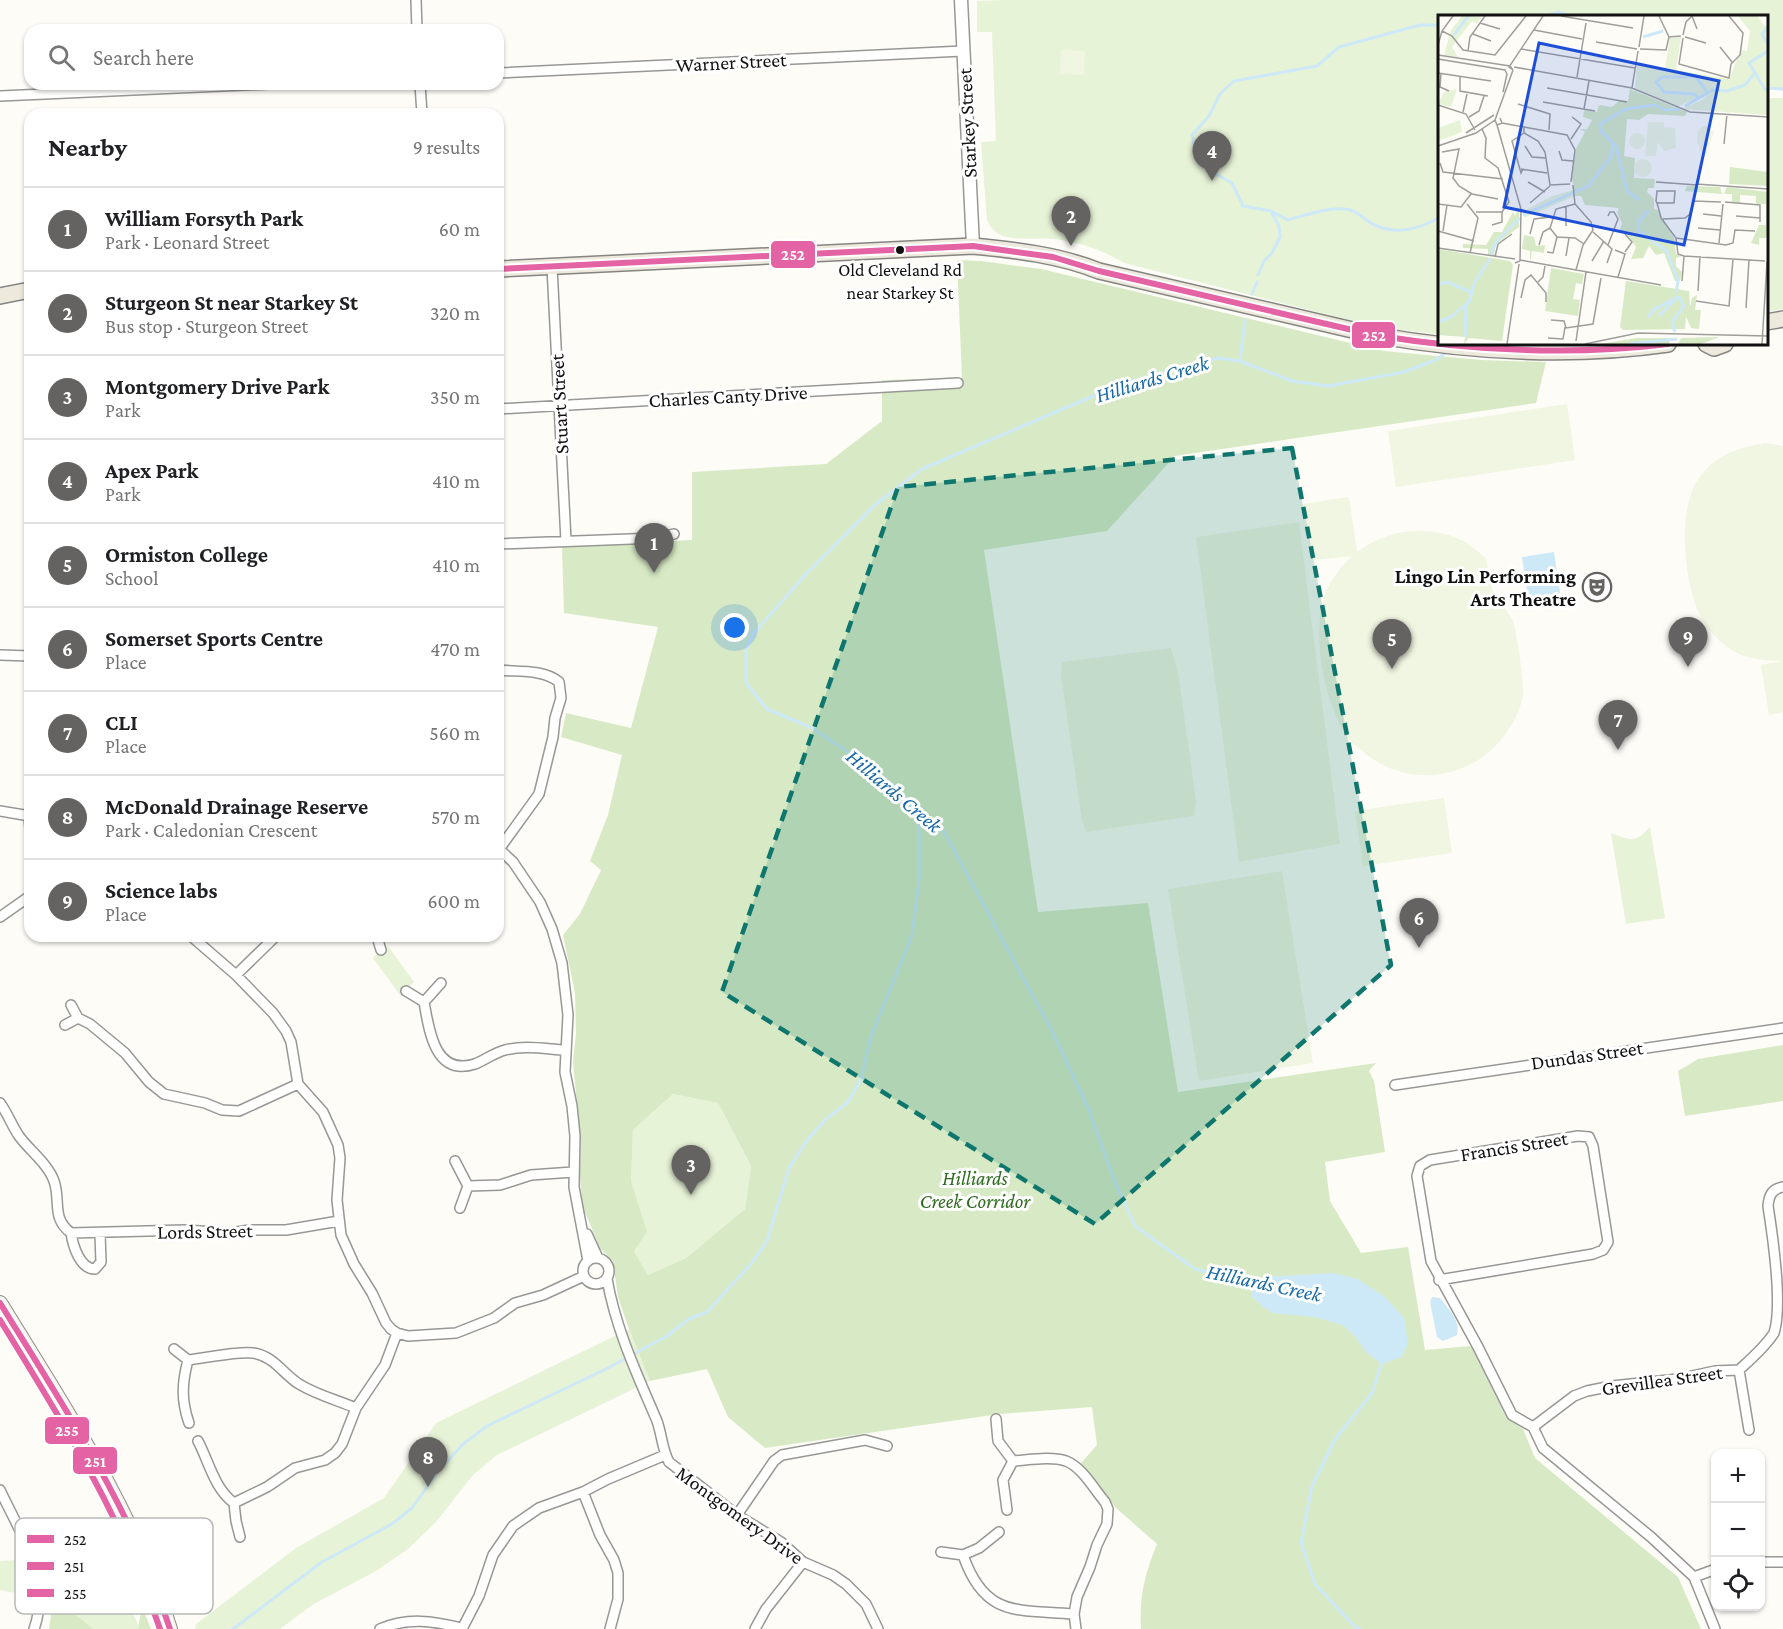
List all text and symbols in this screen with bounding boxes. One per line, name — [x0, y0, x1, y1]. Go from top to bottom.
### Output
inset map — [1438, 15, 1768, 345]
search box — [24, 24, 504, 90]
icon: search — [45, 41, 78, 74]
text: Search here — [93, 45, 194, 70]
street label: Warner Street — [675, 48, 787, 76]
street label: Starkey Street — [953, 67, 982, 179]
pin: 4 — [1192, 132, 1232, 181]
text: Nearby — [48, 133, 127, 162]
text: 9 results — [413, 136, 480, 158]
pin: 2 — [1052, 196, 1090, 246]
text: William Forsyth Park — [105, 206, 303, 231]
text: 1 — [64, 218, 71, 240]
text: 60 m — [439, 218, 480, 240]
text: Park · Leonard Street — [105, 231, 269, 253]
line badge: 252 — [770, 240, 816, 269]
marker: Old Cleveland Rd near Starkey St — [894, 244, 906, 256]
text: 252 — [781, 246, 805, 263]
place label: Old Cleveland Rd near Starkey St — [838, 260, 962, 303]
text: Sturgeon St near Starkey St — [105, 290, 358, 315]
text: 2 — [62, 302, 73, 324]
text: 320 m — [430, 302, 480, 324]
text: Bus stop · Sturgeon Street — [105, 315, 308, 337]
line badge: 252 — [1351, 321, 1396, 349]
text: 252 — [1362, 327, 1386, 344]
water label: Hilliards Creek — [1093, 350, 1212, 408]
street label: Stuart Street — [545, 353, 573, 455]
text: Montgomery Drive Park — [105, 374, 329, 399]
street label: Charles Canty Drive — [648, 381, 808, 412]
text: 3 — [63, 386, 72, 408]
text: 350 m — [430, 386, 480, 408]
text: Park — [105, 399, 141, 421]
text: Apex Park — [105, 458, 199, 483]
text: 4 — [62, 470, 73, 492]
text: 410 m — [432, 470, 480, 492]
text: Park — [105, 483, 141, 505]
pin: 1 — [634, 524, 674, 573]
text: Ormiston College — [105, 542, 268, 567]
text: 5 — [63, 554, 72, 576]
text: 410 m — [432, 554, 480, 576]
place label: Lingo Lin Performing Arts Theatre — [1395, 565, 1576, 610]
text: School — [105, 567, 158, 589]
theatre icon: Lingo Lin Performing Arts Theatre — [1581, 571, 1613, 603]
your location — [720, 613, 749, 642]
pin: 9 — [1668, 618, 1708, 667]
pin: 5 — [1372, 620, 1412, 669]
text: Somerset Sports Centre — [105, 626, 323, 651]
text: 6 — [62, 638, 73, 660]
text: 470 m — [430, 638, 480, 660]
text: Place — [105, 651, 147, 673]
pin: 7 — [1598, 700, 1638, 750]
text: CLI — [105, 710, 138, 735]
text: 7 — [63, 722, 72, 744]
text: 560 m — [429, 722, 480, 744]
text: Place — [105, 735, 147, 757]
water label: Hilliards Creek — [842, 744, 947, 838]
text: McDonald Drainage Reserve — [105, 794, 368, 819]
text: 8 — [62, 806, 73, 828]
text: 570 m — [431, 806, 480, 828]
text: Park · Caledonian Crescent — [105, 819, 317, 841]
text: Science labs — [105, 878, 217, 903]
text: 9 — [62, 890, 73, 912]
text: 600 m — [427, 890, 480, 912]
pin: 6 — [1400, 898, 1438, 948]
text: Place — [105, 903, 147, 925]
street label: Dundas Street — [1530, 1036, 1645, 1074]
street label: Francis Street — [1459, 1127, 1570, 1165]
pin: 3 — [672, 1146, 710, 1195]
park label: Hilliards Creek Corridor — [920, 1167, 1031, 1212]
street label: Lords Street — [157, 1219, 253, 1243]
water label: Hilliards Creek — [1204, 1259, 1324, 1307]
street label: Grevillea Street — [1600, 1361, 1724, 1399]
line badge: 255 — [44, 1416, 90, 1445]
text: 255 — [55, 1422, 79, 1439]
pin: 8 — [408, 1438, 448, 1487]
line badge: 251 — [72, 1446, 118, 1475]
map controls — [1711, 1449, 1765, 1611]
button: + — [1711, 1449, 1765, 1503]
text: 251 — [84, 1453, 106, 1470]
street label: Montgomery Drive — [672, 1462, 808, 1569]
button: − — [1711, 1503, 1765, 1557]
legend — [15, 1518, 213, 1614]
text: 252 — [64, 1531, 87, 1548]
button: locate — [1711, 1557, 1765, 1611]
text: 251 — [64, 1558, 84, 1575]
text: 255 — [64, 1585, 87, 1602]

